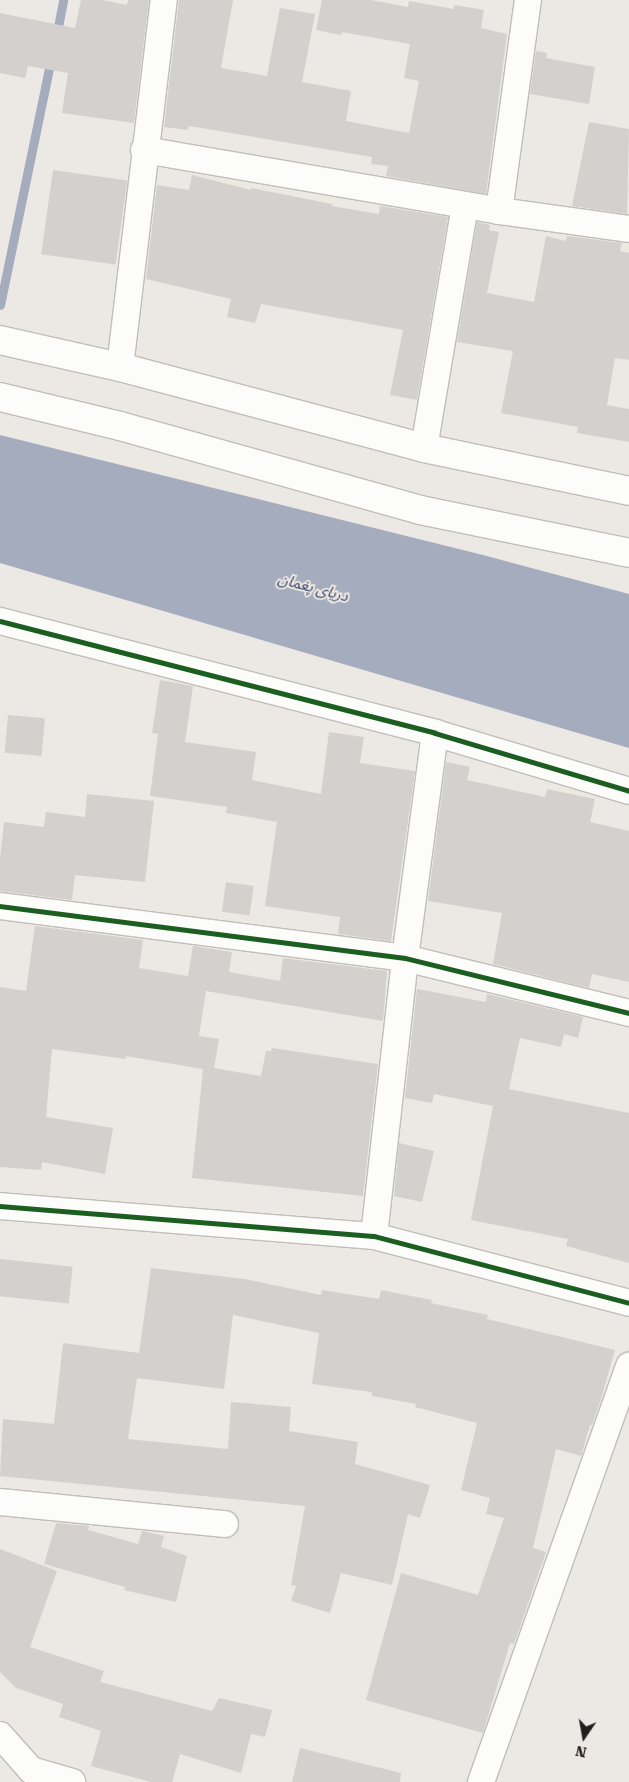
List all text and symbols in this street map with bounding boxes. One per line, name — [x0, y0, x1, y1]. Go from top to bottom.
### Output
water label: دریای پغمان — [276, 570, 350, 606]
north arrow — [559, 1712, 609, 1762]
text: N — [574, 1743, 588, 1761]

